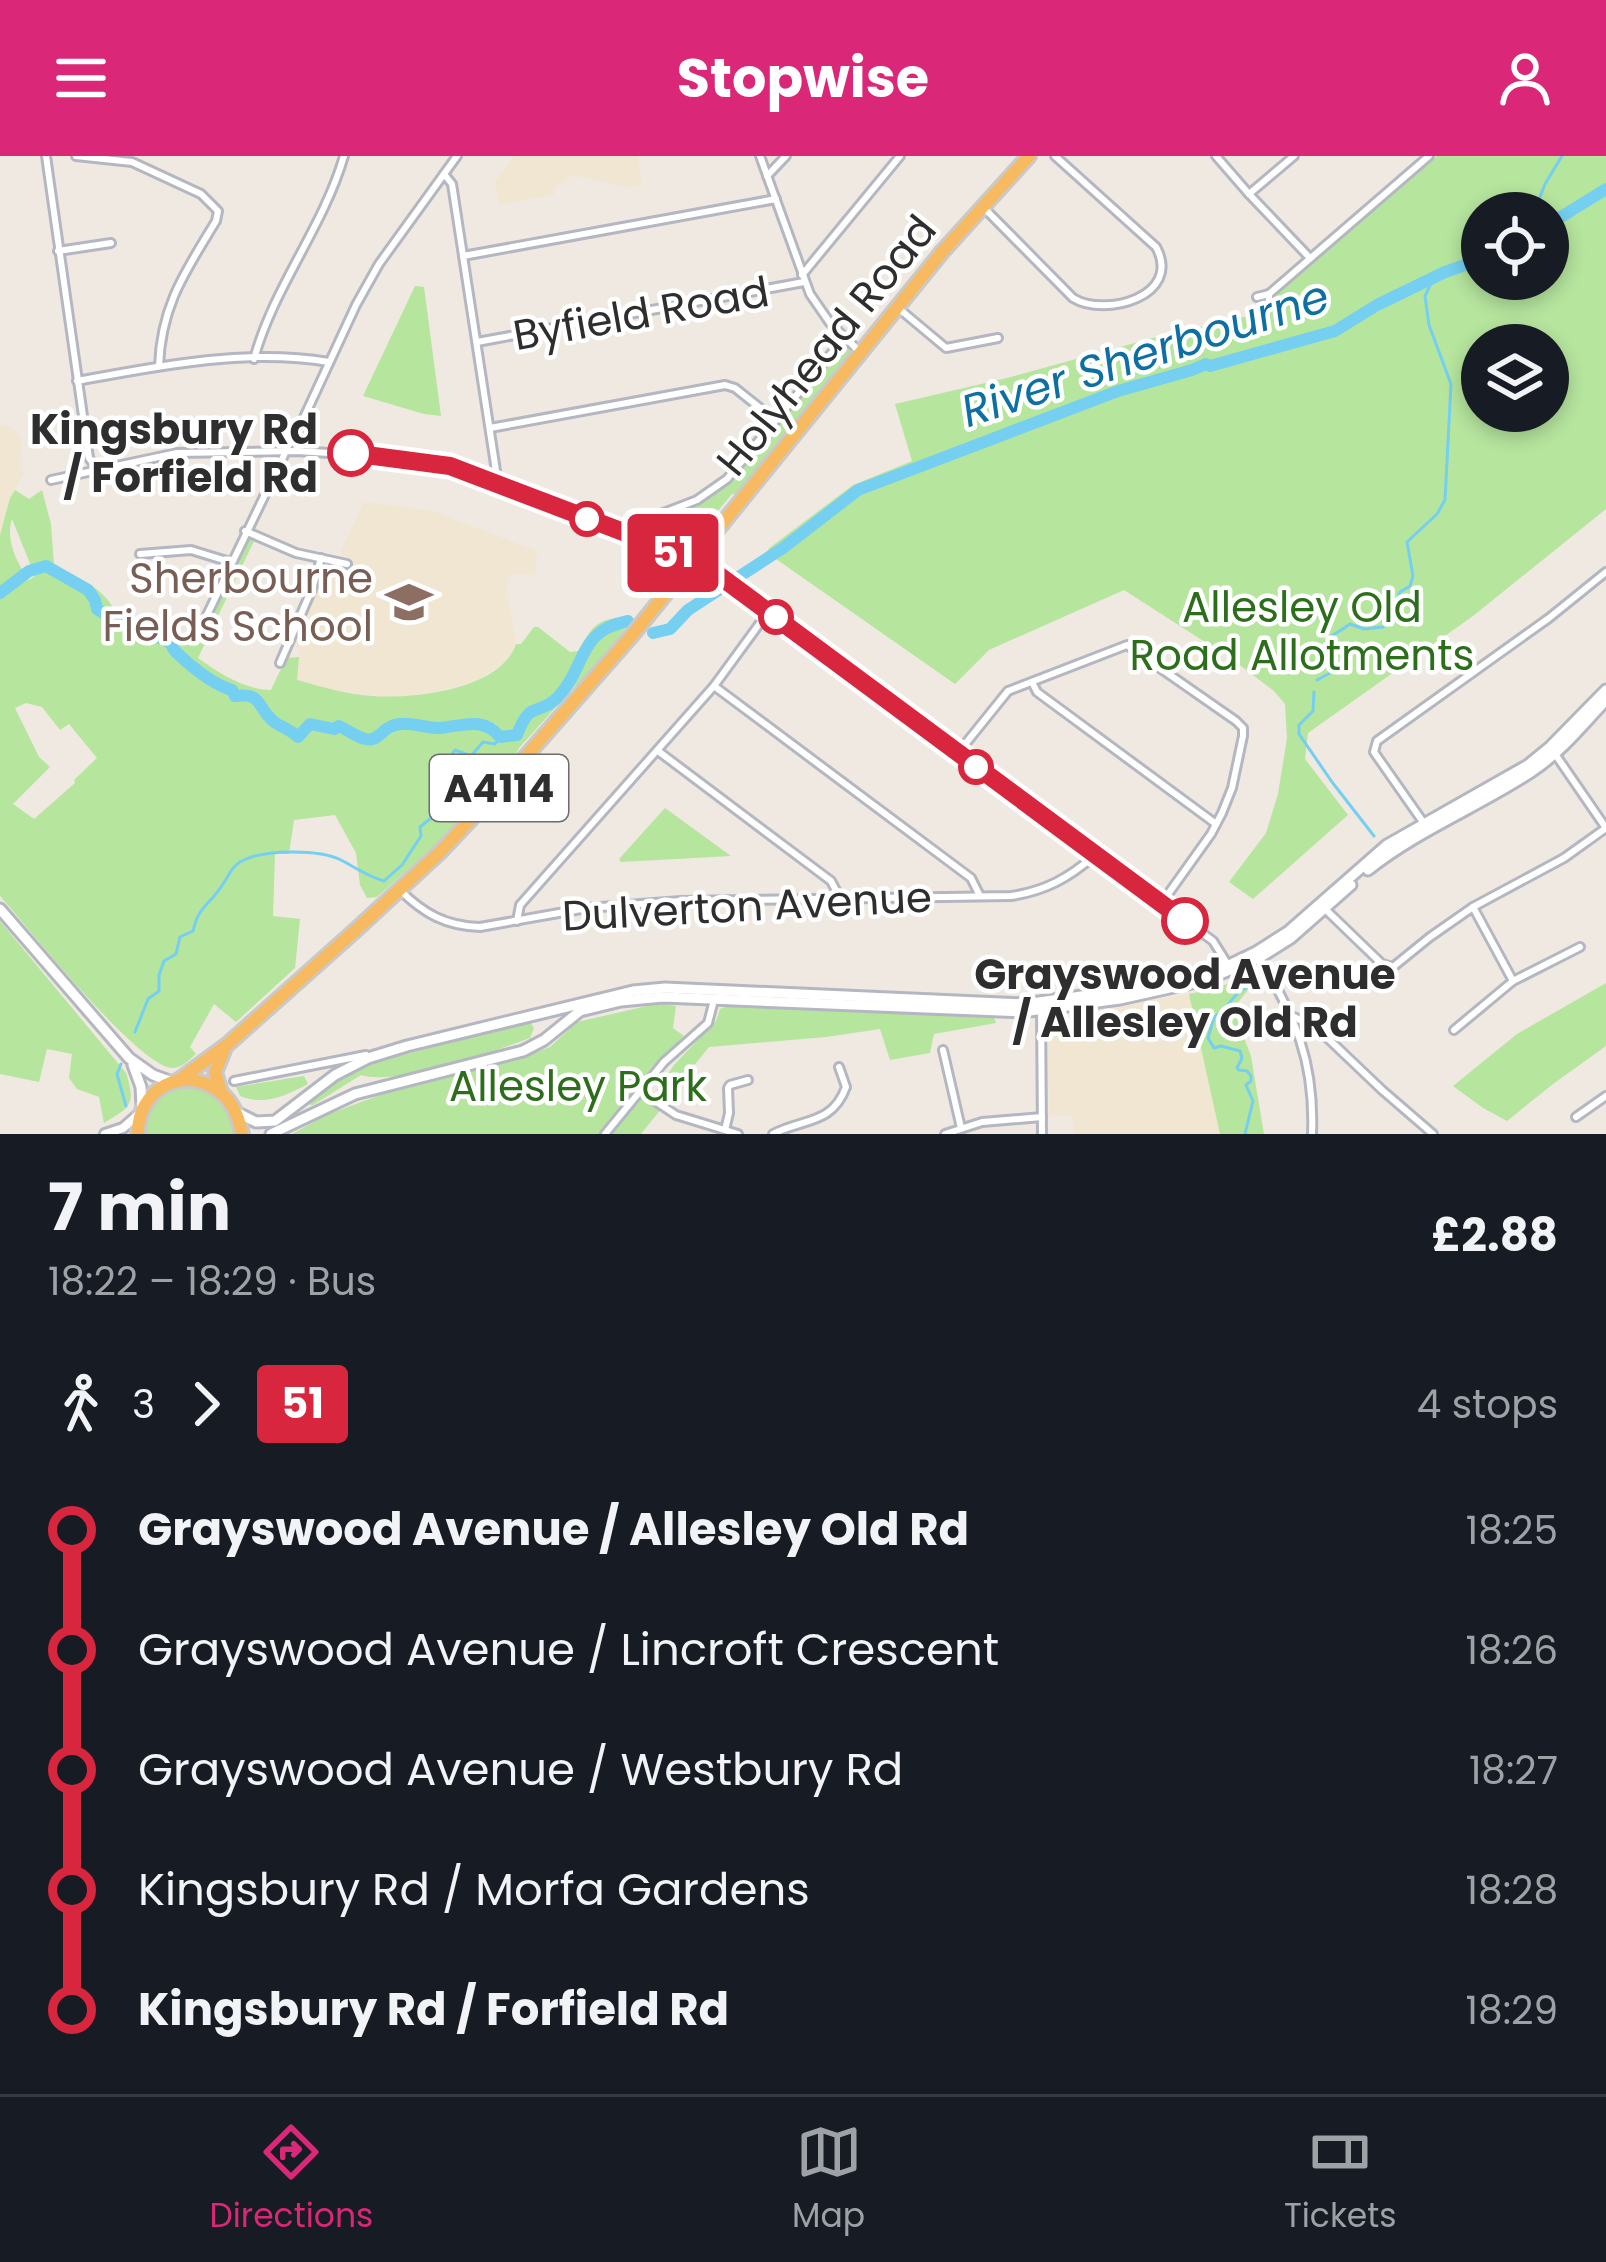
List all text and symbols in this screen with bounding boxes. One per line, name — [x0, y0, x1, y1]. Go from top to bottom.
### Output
text: Stopwise — [677, 40, 929, 116]
icon: menu — [48, 45, 114, 111]
icon: person — [1492, 45, 1558, 111]
map controls — [1461, 192, 1569, 432]
button: locate — [1461, 192, 1569, 300]
street label: Holyhead Road — [703, 202, 950, 488]
street label: Byfield Road — [509, 262, 774, 365]
water label: River Sherbourne — [953, 264, 1337, 443]
button: layers — [1461, 324, 1569, 432]
place label: Kingsbury Rd / Forfield Rd — [30, 400, 318, 507]
marker: Kingsbury Rd / Forfield Rd — [329, 431, 373, 475]
unlabelled marker — [571, 503, 603, 535]
line badge: 51 — [619, 514, 727, 592]
text: 51 — [651, 523, 695, 582]
place label: Sherbourne Fields School — [102, 549, 373, 656]
school or university icon: Sherbourne Fields School — [384, 577, 434, 627]
park label: Allesley Old Road Allotments — [1130, 578, 1474, 685]
unlabelled marker — [760, 601, 792, 633]
unlabelled marker — [960, 751, 992, 783]
road number: A4114 — [430, 755, 568, 821]
street label: Dulverton Avenue — [561, 867, 933, 946]
marker: Grayswood Avenue / Allesley Old Rd — [1163, 899, 1207, 943]
place label: Grayswood Avenue / Allesley Old Rd — [974, 945, 1396, 1052]
park label: Allesley Park — [449, 1057, 707, 1116]
text: 7 min — [48, 1161, 231, 1253]
text: £2.88 — [1431, 1204, 1558, 1267]
text: 18:22 – 18:29 · Bus — [48, 1254, 376, 1309]
icon: walk — [48, 1371, 114, 1437]
icon: forward — [173, 1371, 239, 1437]
text: 51 — [281, 1374, 324, 1433]
text: 3 — [132, 1377, 155, 1432]
text: 4 stops — [1417, 1377, 1558, 1432]
text: Grayswood Avenue / Allesley Old Rd — [138, 1498, 969, 1561]
text: 18:25 — [1466, 1503, 1558, 1558]
text: Grayswood Avenue / Lincroft Crescent — [138, 1618, 999, 1681]
text: 18:26 — [1465, 1623, 1558, 1678]
text: Grayswood Avenue / Westbury Rd — [138, 1738, 903, 1801]
text: 18:27 — [1469, 1743, 1558, 1798]
text: Kingsbury Rd / Morfa Gardens — [138, 1858, 810, 1921]
text: 18:28 — [1466, 1863, 1558, 1918]
text: Kingsbury Rd / Forfield Rd — [138, 1978, 729, 2041]
text: 18:29 — [1466, 1983, 1558, 2038]
tab: Directions — [209, 2119, 373, 2241]
tab: Map — [792, 2119, 865, 2241]
tab: Tickets — [1284, 2119, 1397, 2241]

